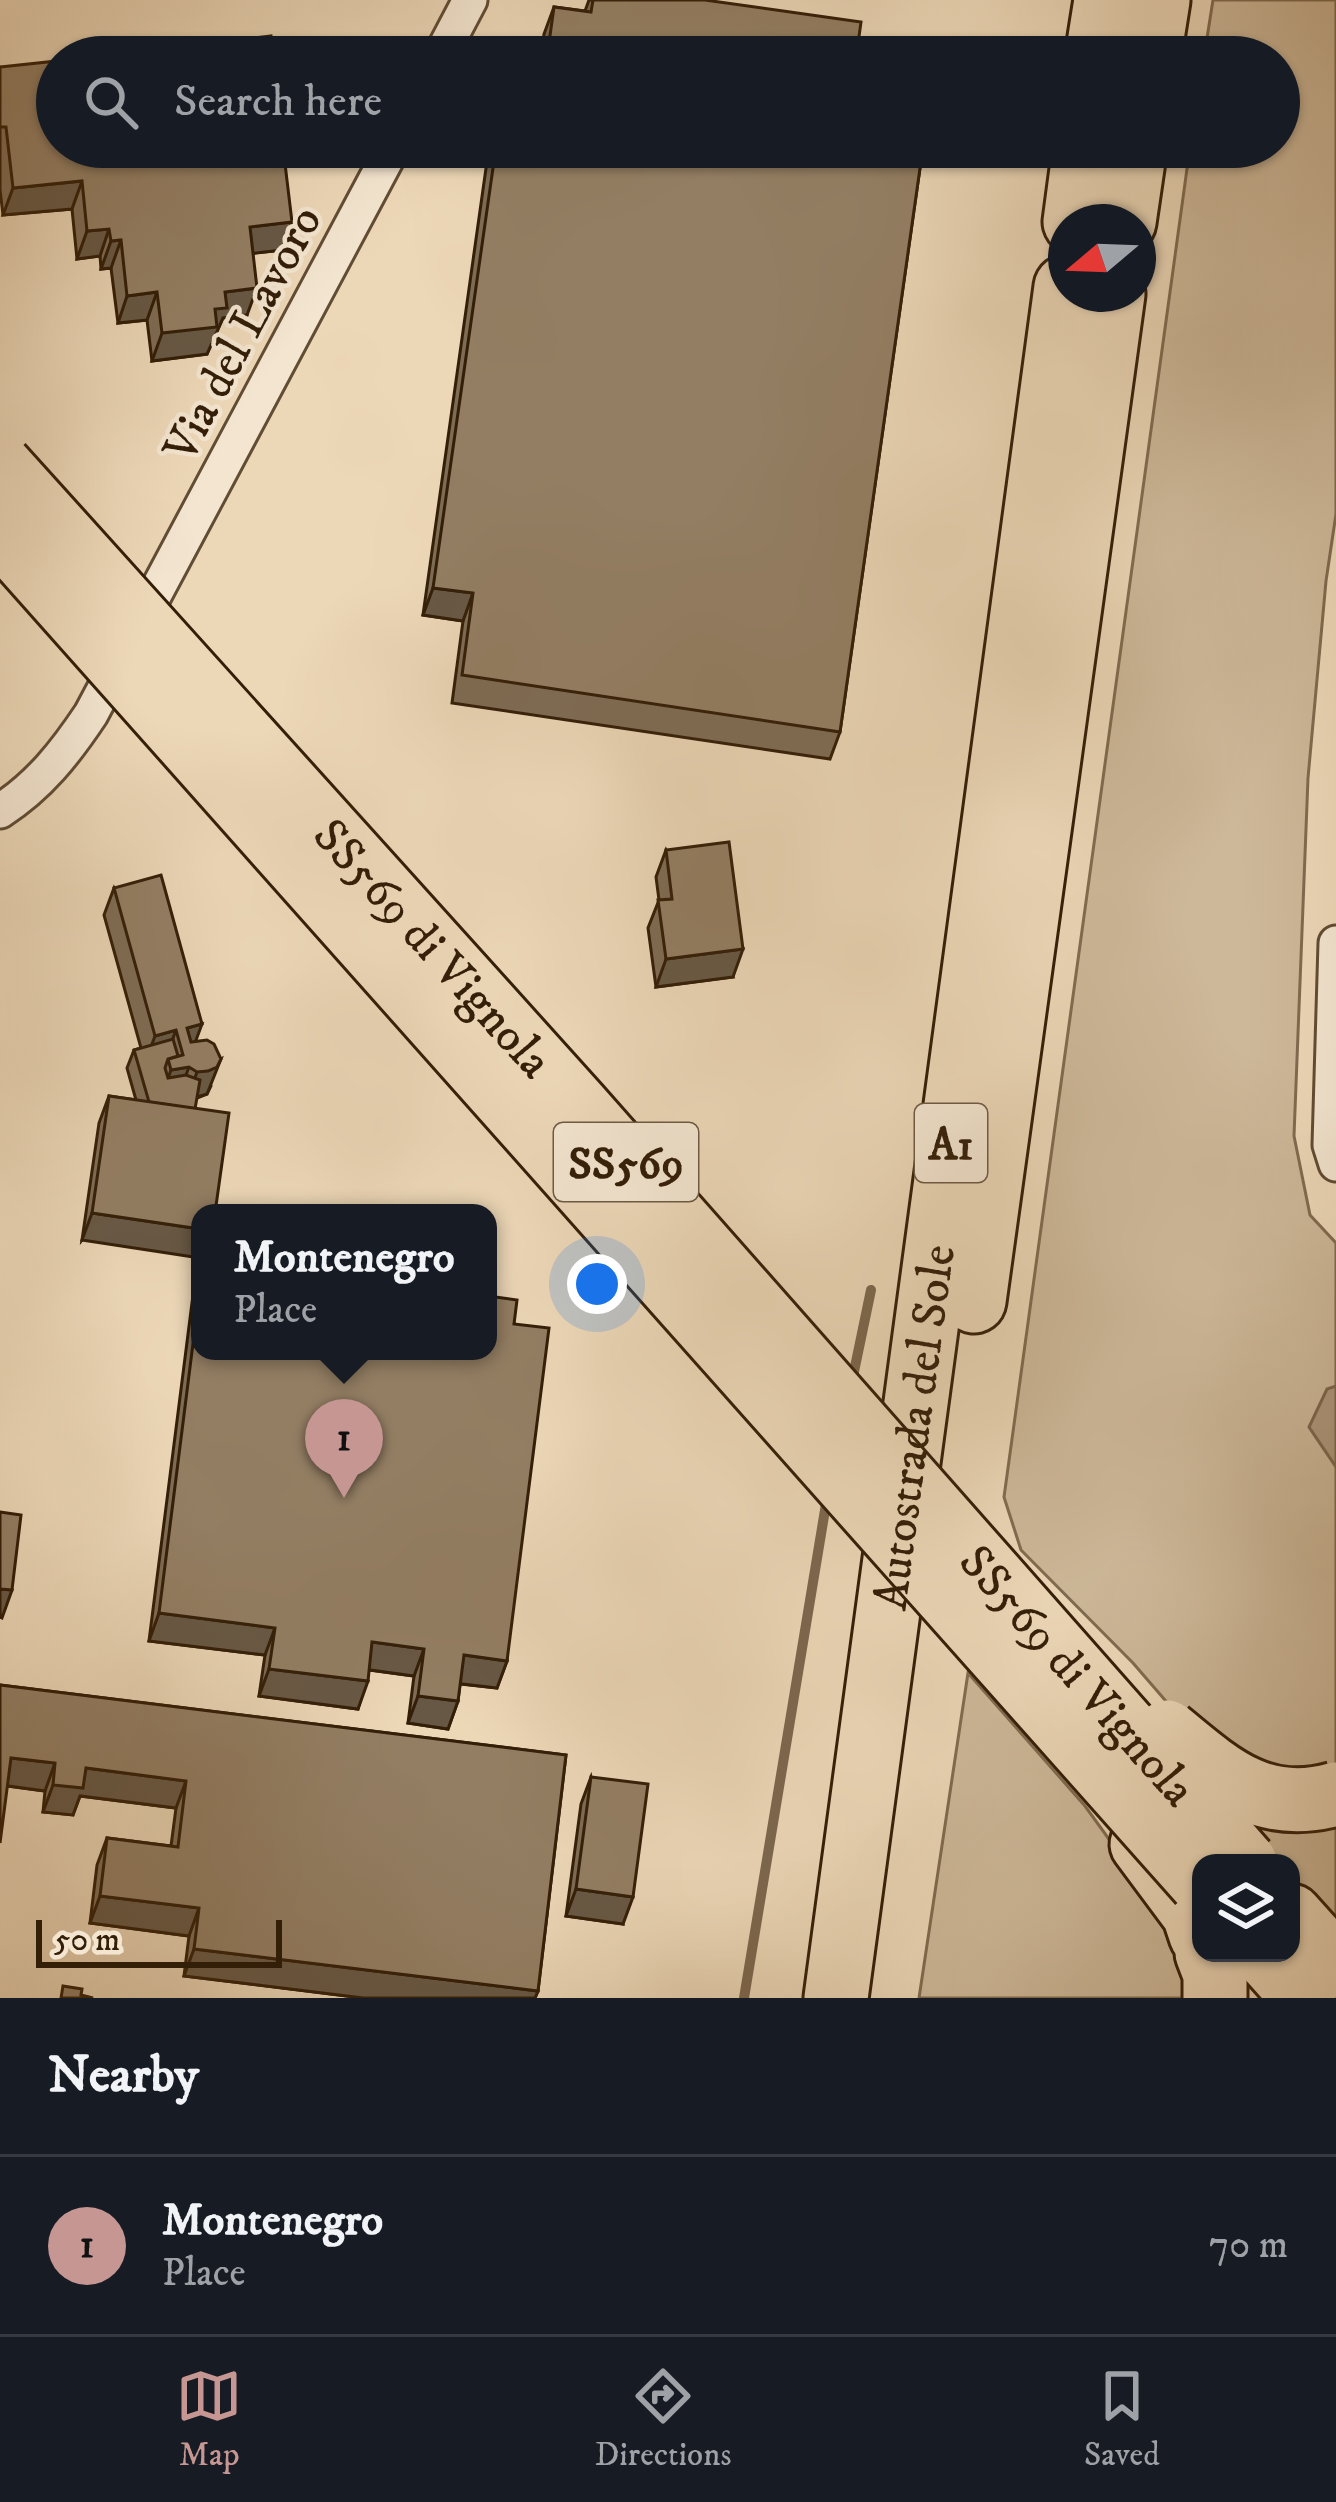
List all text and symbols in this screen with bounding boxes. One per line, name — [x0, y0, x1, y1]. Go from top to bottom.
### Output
search box — [36, 36, 1300, 168]
icon: search — [78, 69, 144, 135]
text: Search here — [174, 74, 382, 130]
street label: Via del Lavoro — [151, 196, 336, 474]
north arrow — [1048, 204, 1156, 312]
street label: SS569 di Vignola — [299, 807, 564, 1092]
road number: A1 — [915, 1104, 987, 1182]
road number: SS569 — [554, 1123, 698, 1201]
popup — [191, 1204, 497, 1360]
text: Montenegro — [233, 1230, 455, 1286]
street label: Autostrada del Sole — [861, 1241, 970, 1614]
your location — [567, 1254, 627, 1314]
text: Place — [233, 1286, 317, 1335]
pin: 1 — [305, 1399, 383, 1498]
street label: SS569 di Vignola — [945, 1533, 1208, 1820]
map controls — [1192, 1854, 1300, 1962]
button: layers — [1192, 1854, 1300, 1962]
scale bar — [36, 1914, 282, 1967]
text: 50 m — [54, 1920, 120, 1961]
text: Nearby — [48, 2044, 199, 2108]
text: Montenegro — [162, 2193, 383, 2249]
text: 1 — [80, 2221, 94, 2270]
text: 70 m — [1209, 2221, 1288, 2270]
text: Place — [162, 2249, 246, 2298]
tab: Map — [176, 2363, 242, 2476]
tab: Directions — [595, 2363, 731, 2476]
tab: Saved — [1084, 2363, 1160, 2476]

